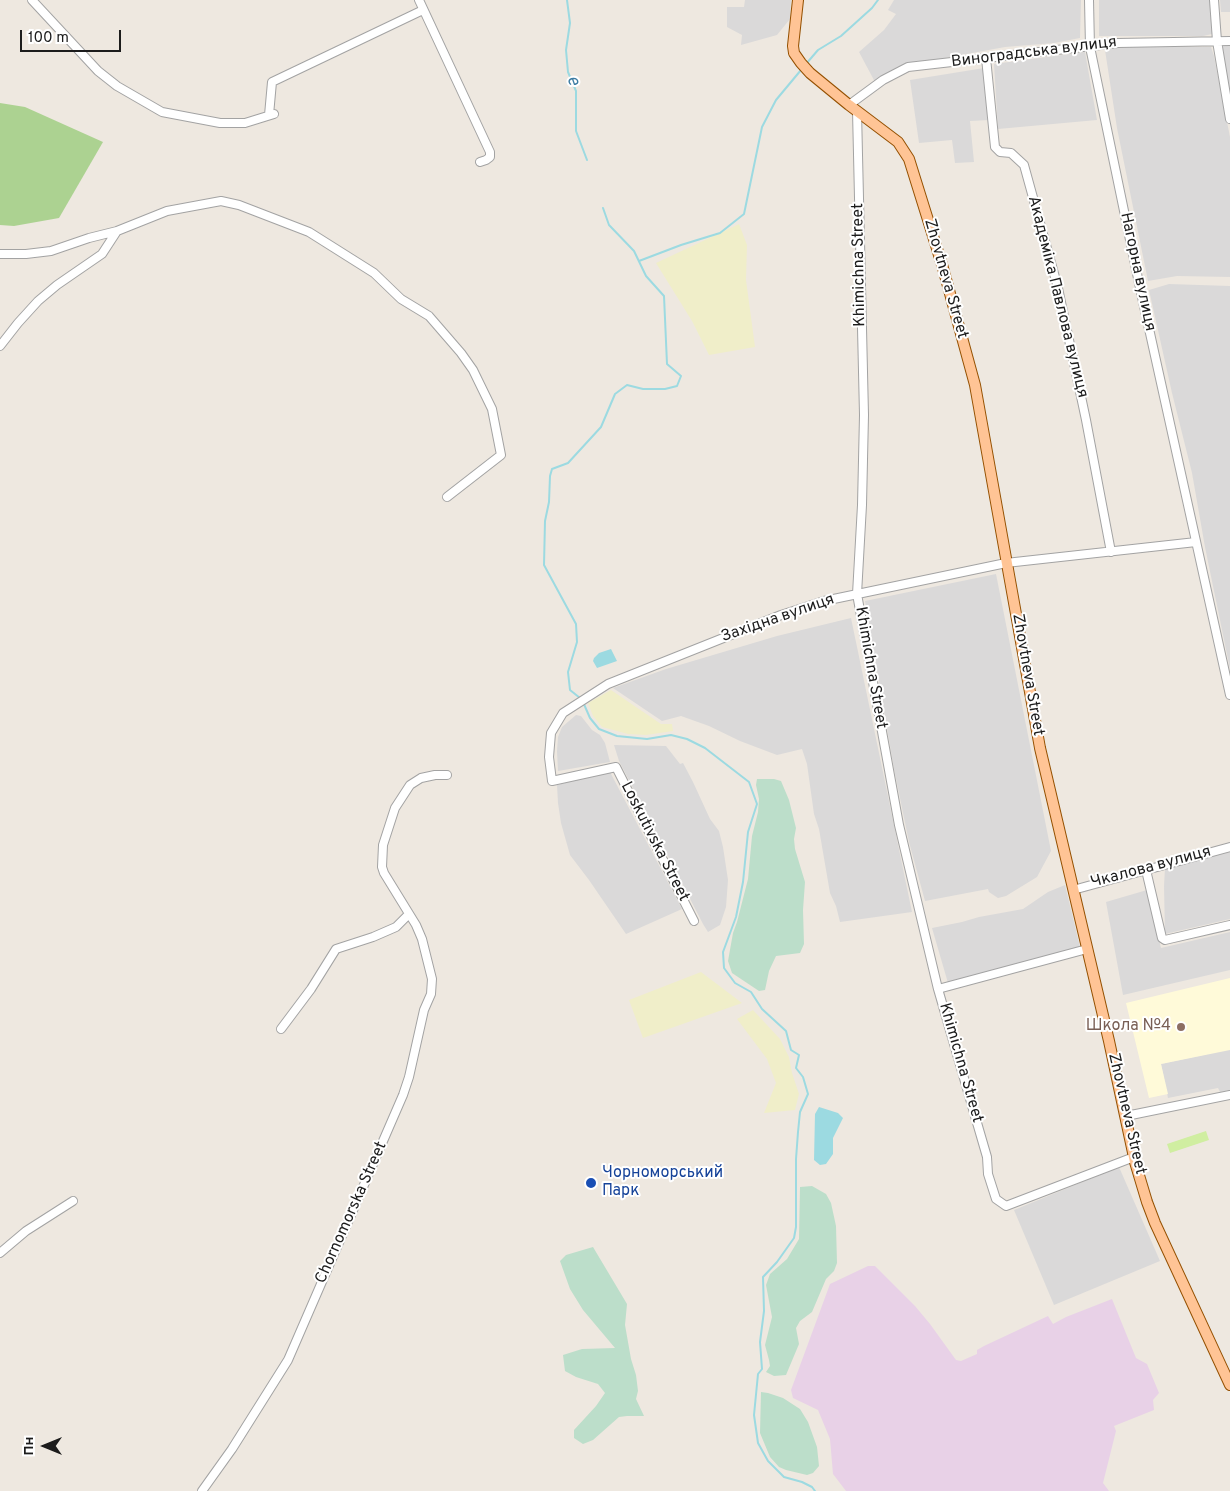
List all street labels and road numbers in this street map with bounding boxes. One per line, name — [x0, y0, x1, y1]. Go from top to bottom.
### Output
street label: Виноградська вулиця — [950, 33, 1118, 73]
street label: Академіка Павлова вулиця — [1023, 194, 1091, 400]
street label: Khimichna Street — [849, 203, 871, 327]
street label: Нагорна вулиця — [1115, 211, 1159, 333]
street label: Zhovtneva Street — [919, 217, 971, 341]
street label: Західна вулиця — [719, 591, 837, 647]
street label: Khimichna Street — [850, 605, 890, 731]
street label: Zhovtneva Street — [1007, 612, 1047, 738]
street label: Loskutivska Street — [615, 779, 693, 905]
street label: Чкалова вулиця — [1089, 843, 1213, 893]
street label: Khimichna Street — [934, 1001, 986, 1125]
street label: Zhovtneva Street — [1103, 1051, 1149, 1177]
street label: Chornomorska Street — [312, 1139, 392, 1287]

